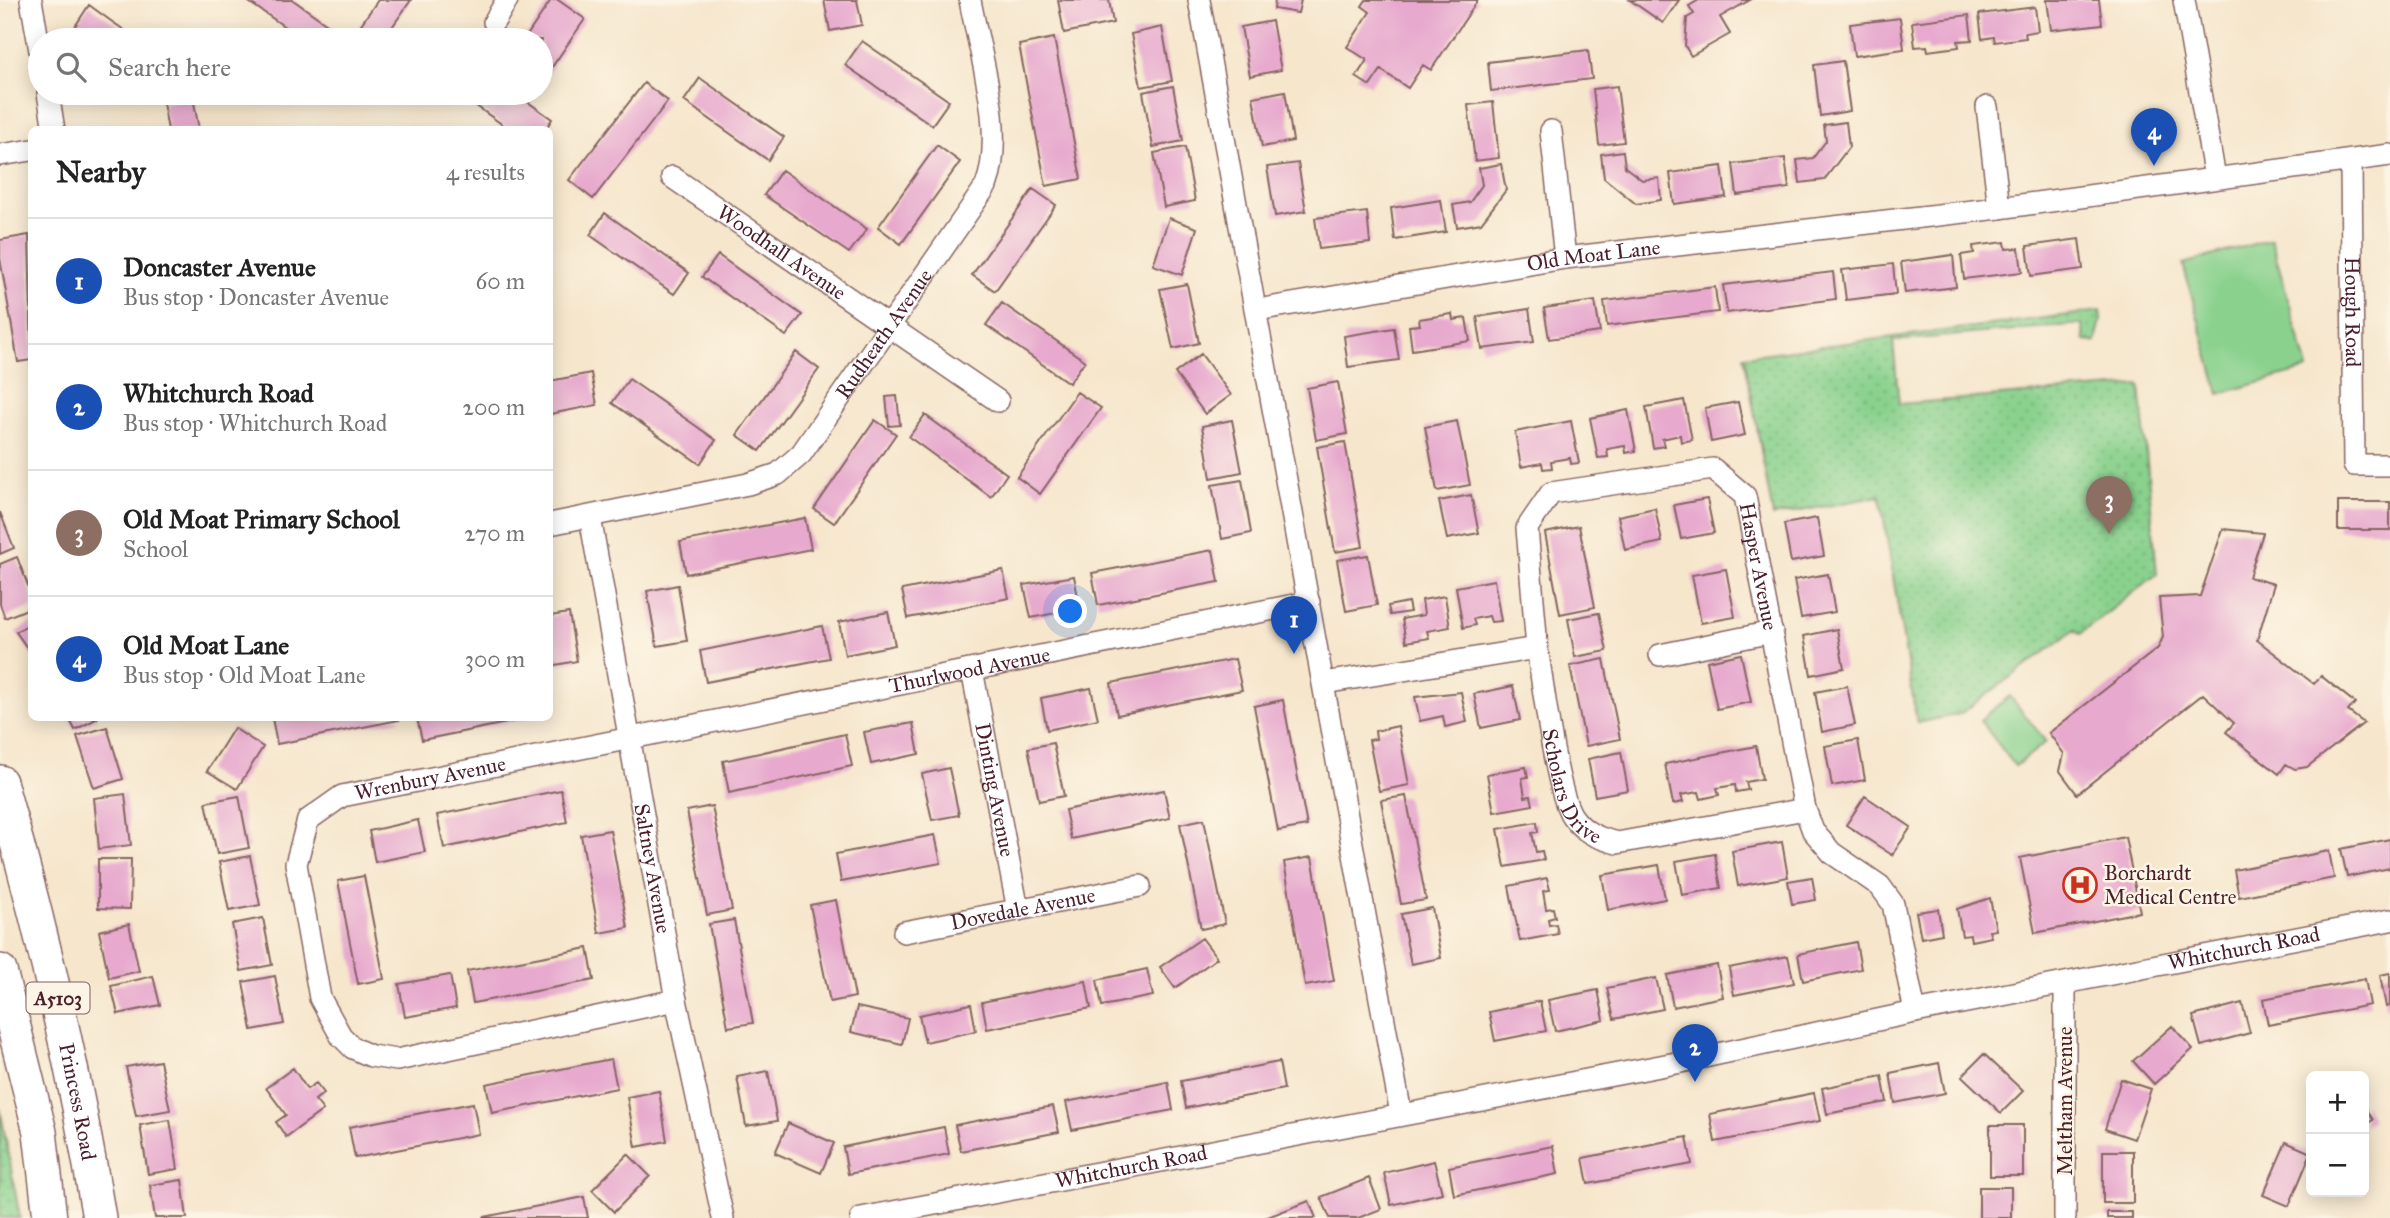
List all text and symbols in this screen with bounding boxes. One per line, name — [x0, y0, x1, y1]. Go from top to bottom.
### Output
search box — [28, 28, 553, 105]
icon: search — [52, 48, 90, 86]
text: Search here — [108, 51, 231, 83]
pin: 4 — [2131, 108, 2177, 166]
text: Nearby — [56, 154, 146, 190]
text: 4 results — [446, 158, 525, 186]
street label: Woodhall Avenue — [712, 199, 851, 306]
street label: Old Moat Lane — [1525, 234, 1662, 277]
text: Doncaster Avenue — [123, 251, 316, 283]
street label: Hough Road — [2339, 257, 2366, 368]
street label: Rudheath Avenue — [830, 264, 938, 404]
text: 1 — [74, 267, 84, 295]
text: 60 m — [476, 267, 525, 295]
text: Bus stop · Doncaster Avenue — [123, 283, 389, 311]
text: Whitchurch Road — [123, 377, 314, 409]
text: 2 — [73, 393, 85, 421]
text: 200 m — [463, 393, 525, 421]
text: Bus stop · Whitchurch Road — [123, 409, 387, 437]
pin: 3 — [2086, 476, 2132, 534]
street label: Hasper Avenue — [1734, 500, 1783, 633]
text: Old Moat Primary School — [123, 503, 400, 535]
text: 3 — [74, 519, 84, 547]
text: 270 m — [464, 519, 525, 547]
text: School — [123, 535, 188, 563]
your location — [1053, 594, 1087, 628]
pin: 1 — [1271, 596, 1317, 654]
text: Old Moat Lane — [123, 629, 289, 661]
street label: Thurlwood Avenue — [887, 641, 1052, 699]
text: 4 — [73, 645, 85, 673]
text: 300 m — [465, 645, 525, 673]
text: Bus stop · Old Moat Lane — [123, 661, 365, 689]
street label: Dinting Avenue — [969, 721, 1021, 859]
street label: Scholars Drive — [1537, 727, 1606, 850]
street label: Wrenbury Avenue — [352, 750, 508, 806]
street label: Saltney Avenue — [628, 801, 677, 936]
place label: Borchardt Medical Centre — [2104, 860, 2237, 910]
hospital icon: Borchardt Medical Centre — [2061, 866, 2099, 904]
street label: Dovedale Avenue — [948, 882, 1098, 936]
street label: Whitchurch Road — [2166, 921, 2322, 976]
road number: A5103 — [27, 982, 90, 1014]
pin: 2 — [1672, 1024, 1718, 1082]
street label: Meltham Avenue — [2052, 1026, 2078, 1175]
street label: Princess Road — [53, 1040, 102, 1163]
map controls — [2306, 1071, 2369, 1197]
button: + — [2306, 1071, 2369, 1134]
button: − — [2306, 1134, 2369, 1197]
street label: Whitchurch Road — [1053, 1139, 1210, 1194]

